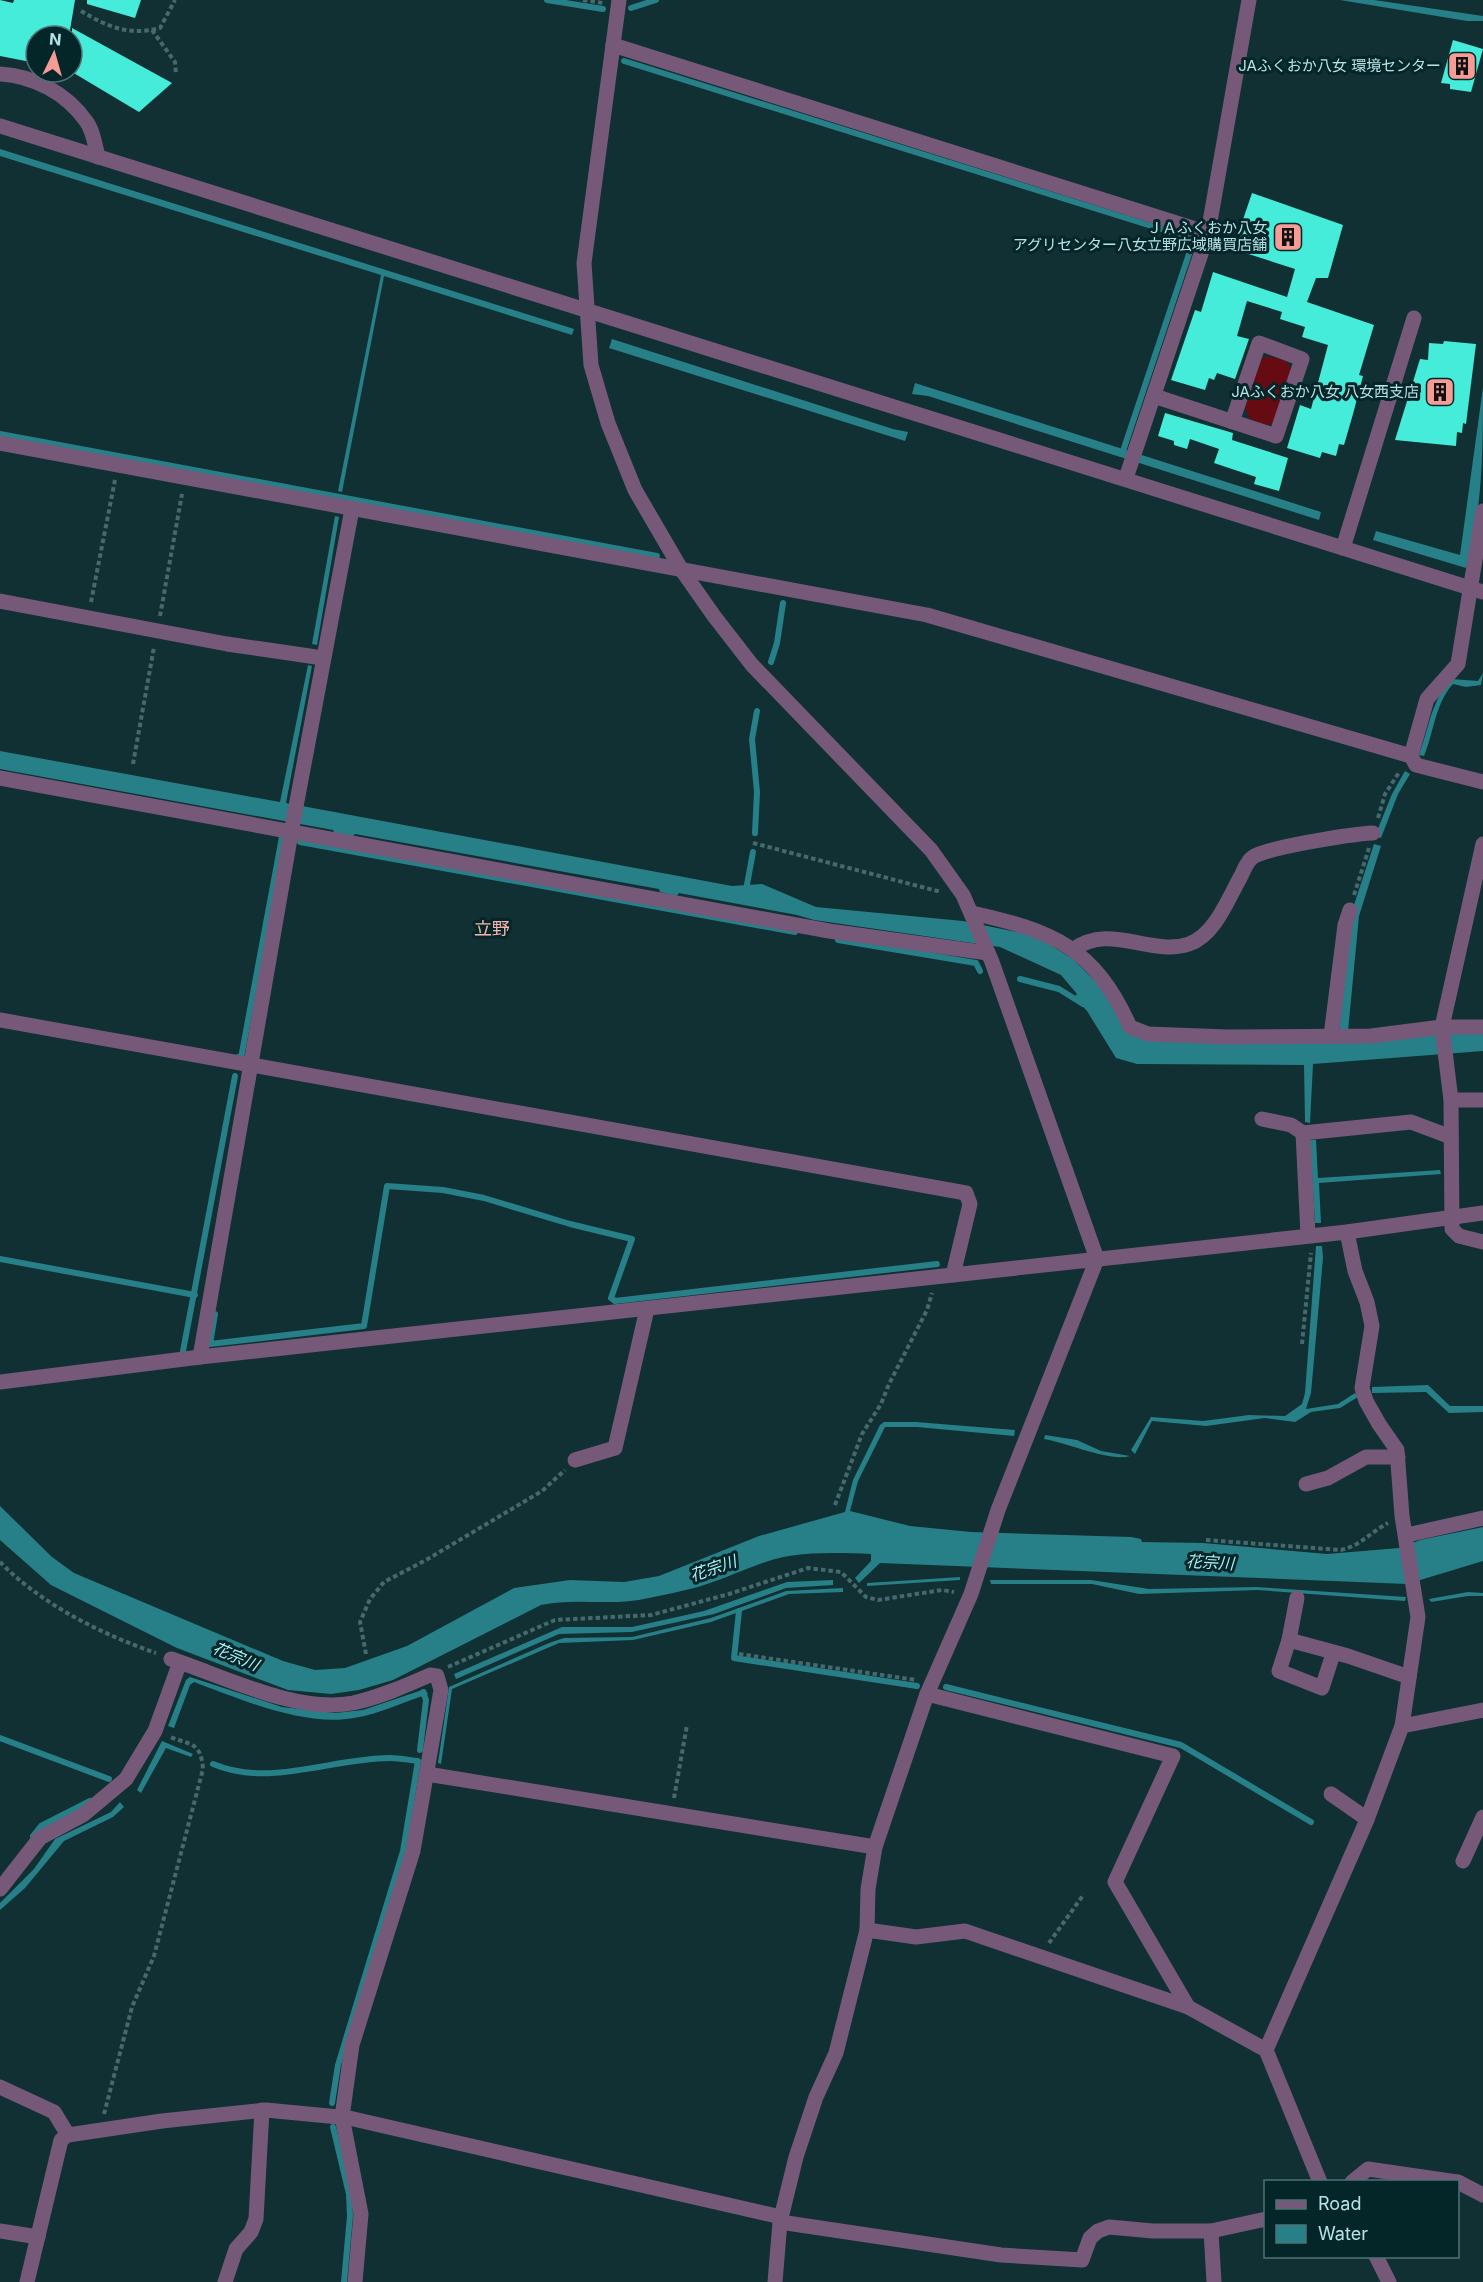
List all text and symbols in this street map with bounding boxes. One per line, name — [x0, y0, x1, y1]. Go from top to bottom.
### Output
north arrow — [24, 24, 84, 84]
text: N — [48, 29, 62, 50]
building icon: JAふくおか八女 環境センター — [1446, 50, 1478, 82]
place label: JAふくおか八女 環境センター — [1238, 56, 1441, 75]
place label: ＪＡふくおか八女 アグリセンター八女立野広域購買店舗 — [1013, 218, 1267, 254]
building icon: ＪＡふくおか八女 アグリセンター八女立野広域購買店舗 — [1272, 221, 1304, 253]
building icon: JAふくおか八女 八女西支店 — [1424, 376, 1456, 408]
place label: JAふくおか八女 八女西支店 — [1231, 382, 1419, 401]
district label: 立野 — [474, 918, 510, 939]
water label: 花宗川 — [687, 1550, 741, 1585]
water label: 花宗川 — [1186, 1551, 1236, 1573]
water label: 花宗川 — [210, 1637, 264, 1675]
legend — [1264, 2180, 1459, 2258]
text: Road — [1318, 2193, 1361, 2214]
text: Water — [1318, 2223, 1368, 2244]

